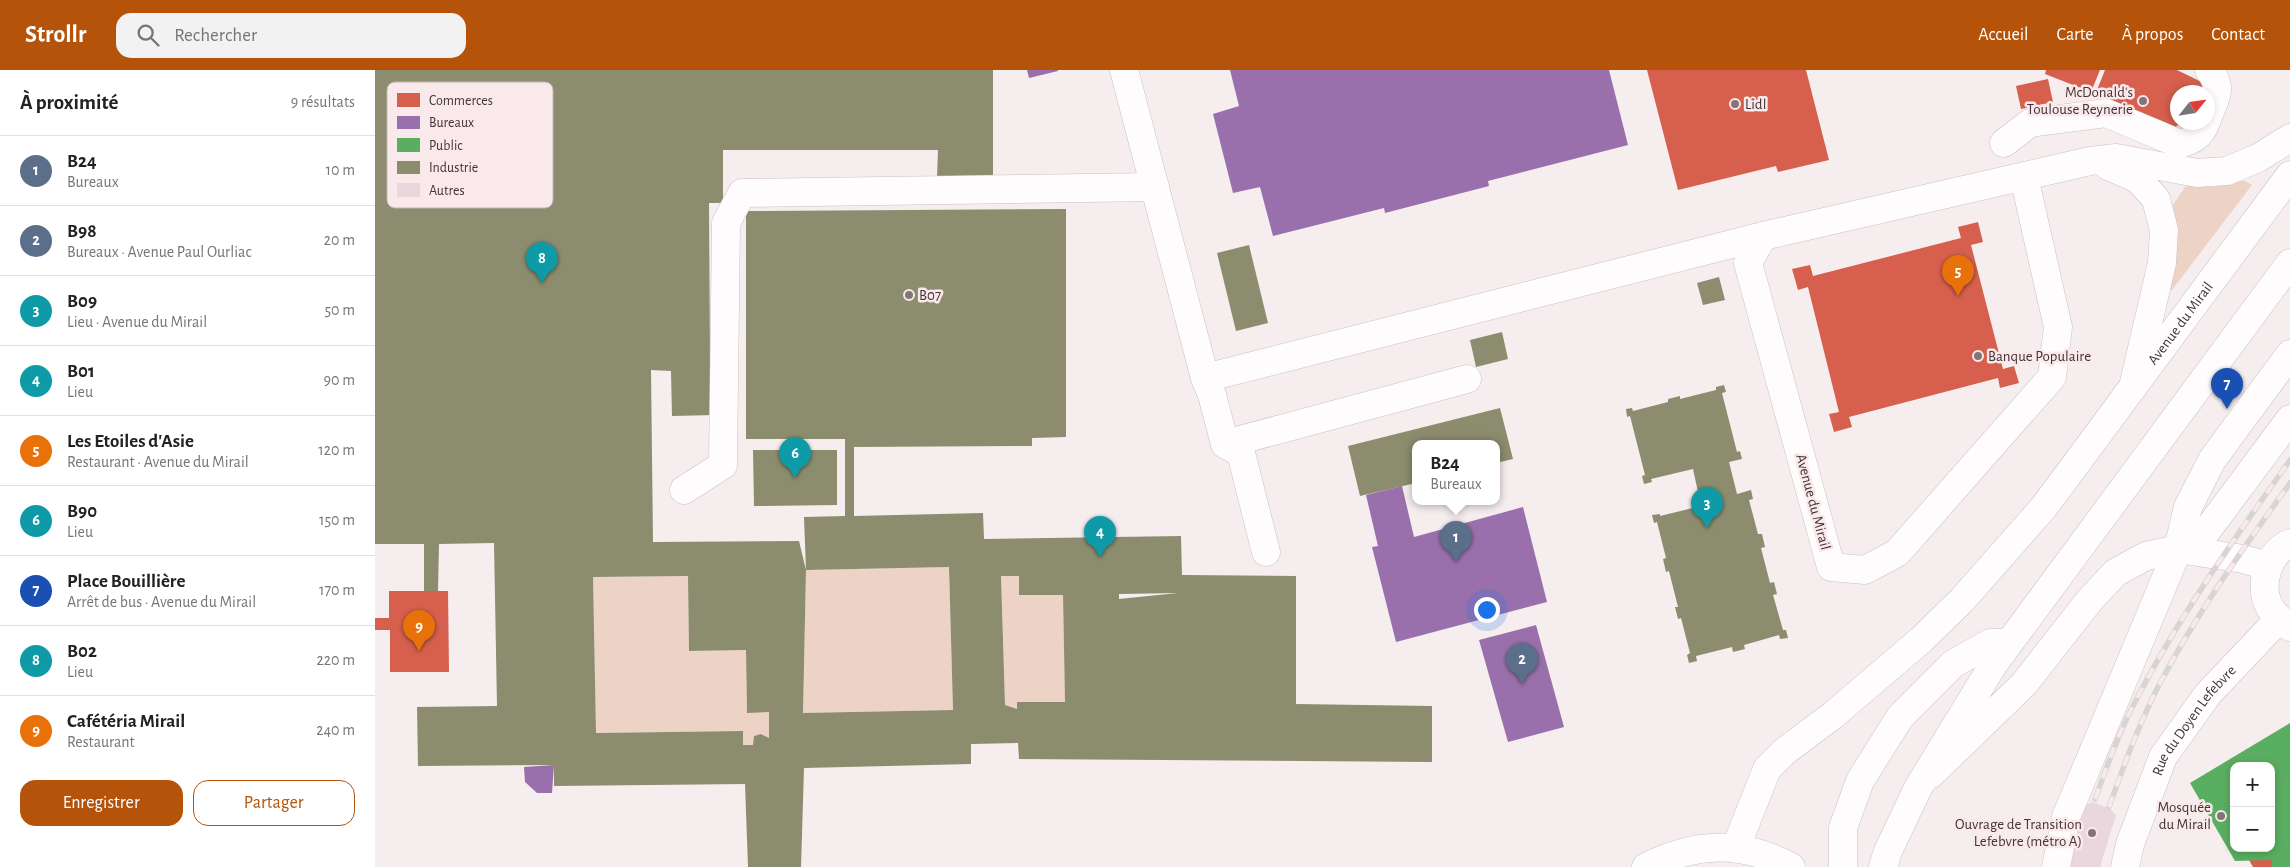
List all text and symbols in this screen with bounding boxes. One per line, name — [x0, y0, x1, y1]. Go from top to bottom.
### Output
search box — [116, 13, 466, 58]
icon: search — [134, 21, 162, 49]
text: Strollr — [25, 23, 86, 47]
text: Rechercher — [174, 26, 257, 45]
text: Accueil — [1978, 26, 2029, 44]
text: Carte — [2057, 26, 2094, 44]
text: À propos — [2122, 26, 2183, 44]
text: Contact — [2211, 26, 2265, 44]
legend — [387, 82, 553, 208]
place label: McDonald's Toulouse Reynerie — [2027, 85, 2133, 117]
north arrow — [2170, 85, 2215, 130]
text: À proximité — [20, 92, 118, 113]
text: 9 résultats — [291, 94, 355, 110]
text: Commerces — [429, 94, 493, 108]
marker: McDonald's Toulouse Reynerie — [2137, 95, 2149, 107]
place label: Lidl — [1745, 97, 1766, 112]
marker: Lidl — [1729, 98, 1741, 110]
text: Bureaux — [429, 116, 474, 130]
text: Public — [429, 139, 463, 153]
text: B24 — [67, 152, 97, 171]
text: Industrie — [429, 161, 478, 175]
text: 1 — [33, 162, 39, 178]
text: 10 m — [326, 162, 355, 178]
text: Bureaux — [67, 174, 119, 190]
text: Autres — [429, 184, 465, 198]
text: B98 — [67, 222, 97, 241]
text: 2 — [32, 232, 40, 248]
text: 20 m — [324, 232, 355, 248]
pin: 8 — [526, 242, 558, 283]
text: Bureaux · Avenue Paul Ourliac — [67, 244, 252, 260]
pin: 5 — [1942, 255, 1974, 296]
street label: Avenue du Mirail — [2145, 279, 2216, 367]
place label: B07 — [919, 288, 941, 303]
marker: B07 — [903, 289, 915, 301]
text: B09 — [67, 292, 97, 311]
text: 3 — [33, 302, 39, 318]
text: 50 m — [324, 302, 355, 318]
text: Lieu · Avenue du Mirail — [67, 314, 207, 330]
place label: Banque Populaire — [1988, 349, 2091, 364]
marker: Banque Populaire — [1972, 350, 1984, 362]
text: B01 — [67, 362, 95, 381]
pin: 7 — [2211, 368, 2243, 409]
text: 4 — [32, 372, 40, 388]
text: 90 m — [324, 372, 355, 388]
text: Lieu — [67, 384, 93, 400]
text: Les Etoiles d'Asie — [67, 432, 194, 451]
pin: 6 — [779, 437, 811, 478]
popup — [1412, 440, 1500, 505]
text: 5 — [33, 442, 39, 458]
text: 120 m — [318, 442, 355, 458]
street label: Avenue du Mirail — [1793, 452, 1833, 552]
text: Restaurant · Avenue du Mirail — [67, 454, 249, 470]
text: B24 — [1430, 454, 1460, 473]
text: Bureaux — [1430, 476, 1482, 492]
pin: 3 — [1691, 487, 1723, 528]
text: B90 — [67, 502, 97, 521]
text: 6 — [32, 512, 40, 528]
text: 150 m — [319, 512, 355, 528]
pin: 4 — [1084, 516, 1116, 557]
pin: 1 — [1440, 521, 1472, 562]
text: Lieu — [67, 524, 93, 540]
text: Place Bouillière — [67, 572, 185, 591]
text: 7 — [33, 582, 39, 598]
text: 170 m — [319, 582, 355, 598]
text: Arrêt de bus · Avenue du Mirail — [67, 594, 256, 610]
your location — [1474, 597, 1500, 623]
pin: 9 — [403, 610, 435, 651]
text: B02 — [67, 642, 97, 661]
pin: 2 — [1506, 643, 1538, 684]
text: 8 — [32, 652, 40, 668]
text: 220 m — [317, 652, 355, 668]
street label: Rue du Doyen Lefebvre — [2149, 662, 2239, 778]
text: Lieu — [67, 664, 93, 680]
text: Cafétéria Mirail — [67, 712, 185, 731]
text: 9 — [32, 722, 40, 738]
text: 240 m — [316, 722, 355, 738]
text: Restaurant — [67, 734, 135, 750]
map controls — [2230, 762, 2275, 852]
button: + — [2230, 762, 2275, 807]
button: Enregistrer — [20, 780, 183, 826]
button: Partager — [193, 780, 355, 826]
place label: Mosquée du Mirail — [2157, 800, 2211, 832]
button: − — [2230, 807, 2275, 852]
marker: Mosquée du Mirail — [2215, 810, 2227, 822]
place label: Ouvrage de Transition Lefebvre (métro A) — [1955, 817, 2082, 849]
marker: Ouvrage de Transition Lefebvre (métro A) — [2086, 827, 2098, 839]

